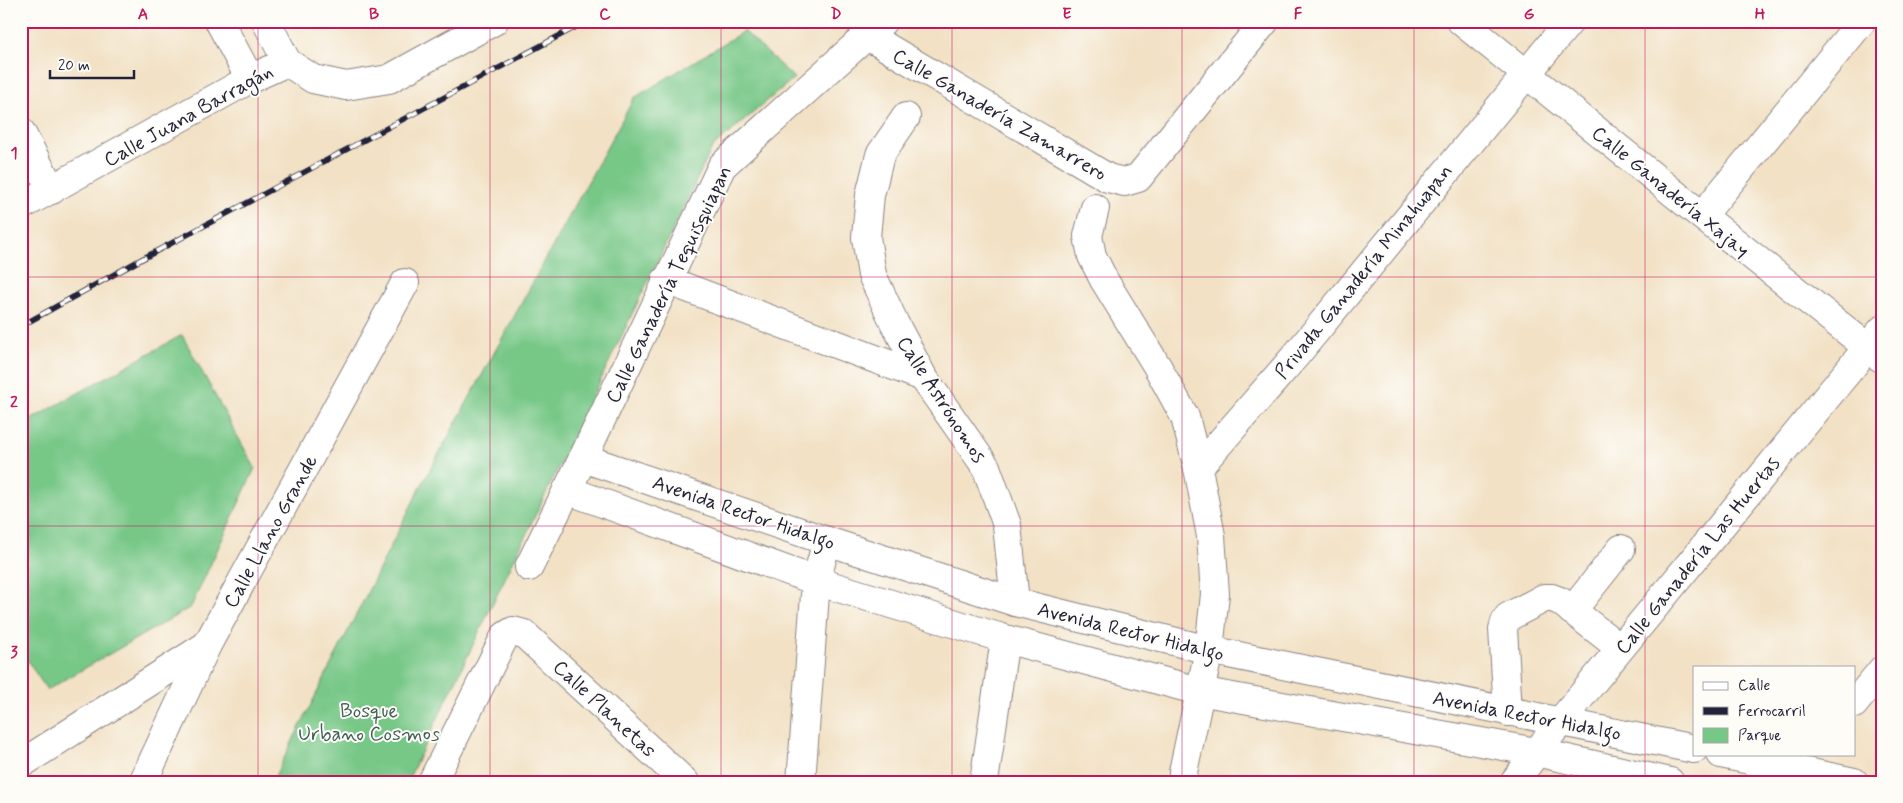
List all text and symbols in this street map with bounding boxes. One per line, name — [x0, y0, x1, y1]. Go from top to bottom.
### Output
text: A — [138, 4, 148, 25]
text: B — [369, 4, 379, 25]
text: C — [599, 4, 611, 25]
text: D — [830, 4, 842, 25]
text: E — [1062, 4, 1072, 25]
text: F — [1294, 4, 1303, 25]
text: G — [1524, 4, 1535, 25]
text: H — [1755, 4, 1766, 25]
street label: Calle Ganadería Zamarrero — [887, 43, 1111, 188]
scale bar — [50, 48, 134, 80]
text: 20 m — [58, 56, 90, 76]
street label: Calle Juana Barragán — [99, 59, 279, 175]
street label: Calle Ganadería Xajay — [1586, 120, 1755, 264]
text: 1 — [10, 143, 18, 164]
street label: Privada Ganadería Minahuapan — [1269, 159, 1459, 385]
street label: Calle Ganadería Tequisquiapan — [600, 161, 739, 408]
street label: Calle Astrónomos — [890, 331, 992, 468]
text: 2 — [10, 392, 18, 413]
street label: Calle Llano Grande — [218, 450, 325, 613]
street label: Calle Ganadería Las Huertas — [1610, 451, 1787, 661]
street label: Avenida Rector Hidalgo — [648, 470, 838, 559]
street label: Avenida Rector Hidalgo — [1034, 596, 1227, 671]
text: 3 — [10, 642, 18, 663]
street label: Calle Planetas — [547, 654, 661, 764]
legend — [1693, 666, 1856, 756]
text: Calle — [1738, 676, 1770, 696]
street label: Avenida Rector Hidalgo — [1430, 685, 1623, 750]
park label: Bosque Urbano Cosmos — [298, 698, 440, 748]
text: Ferrocarril — [1738, 702, 1806, 722]
text: Parque — [1738, 726, 1781, 746]

